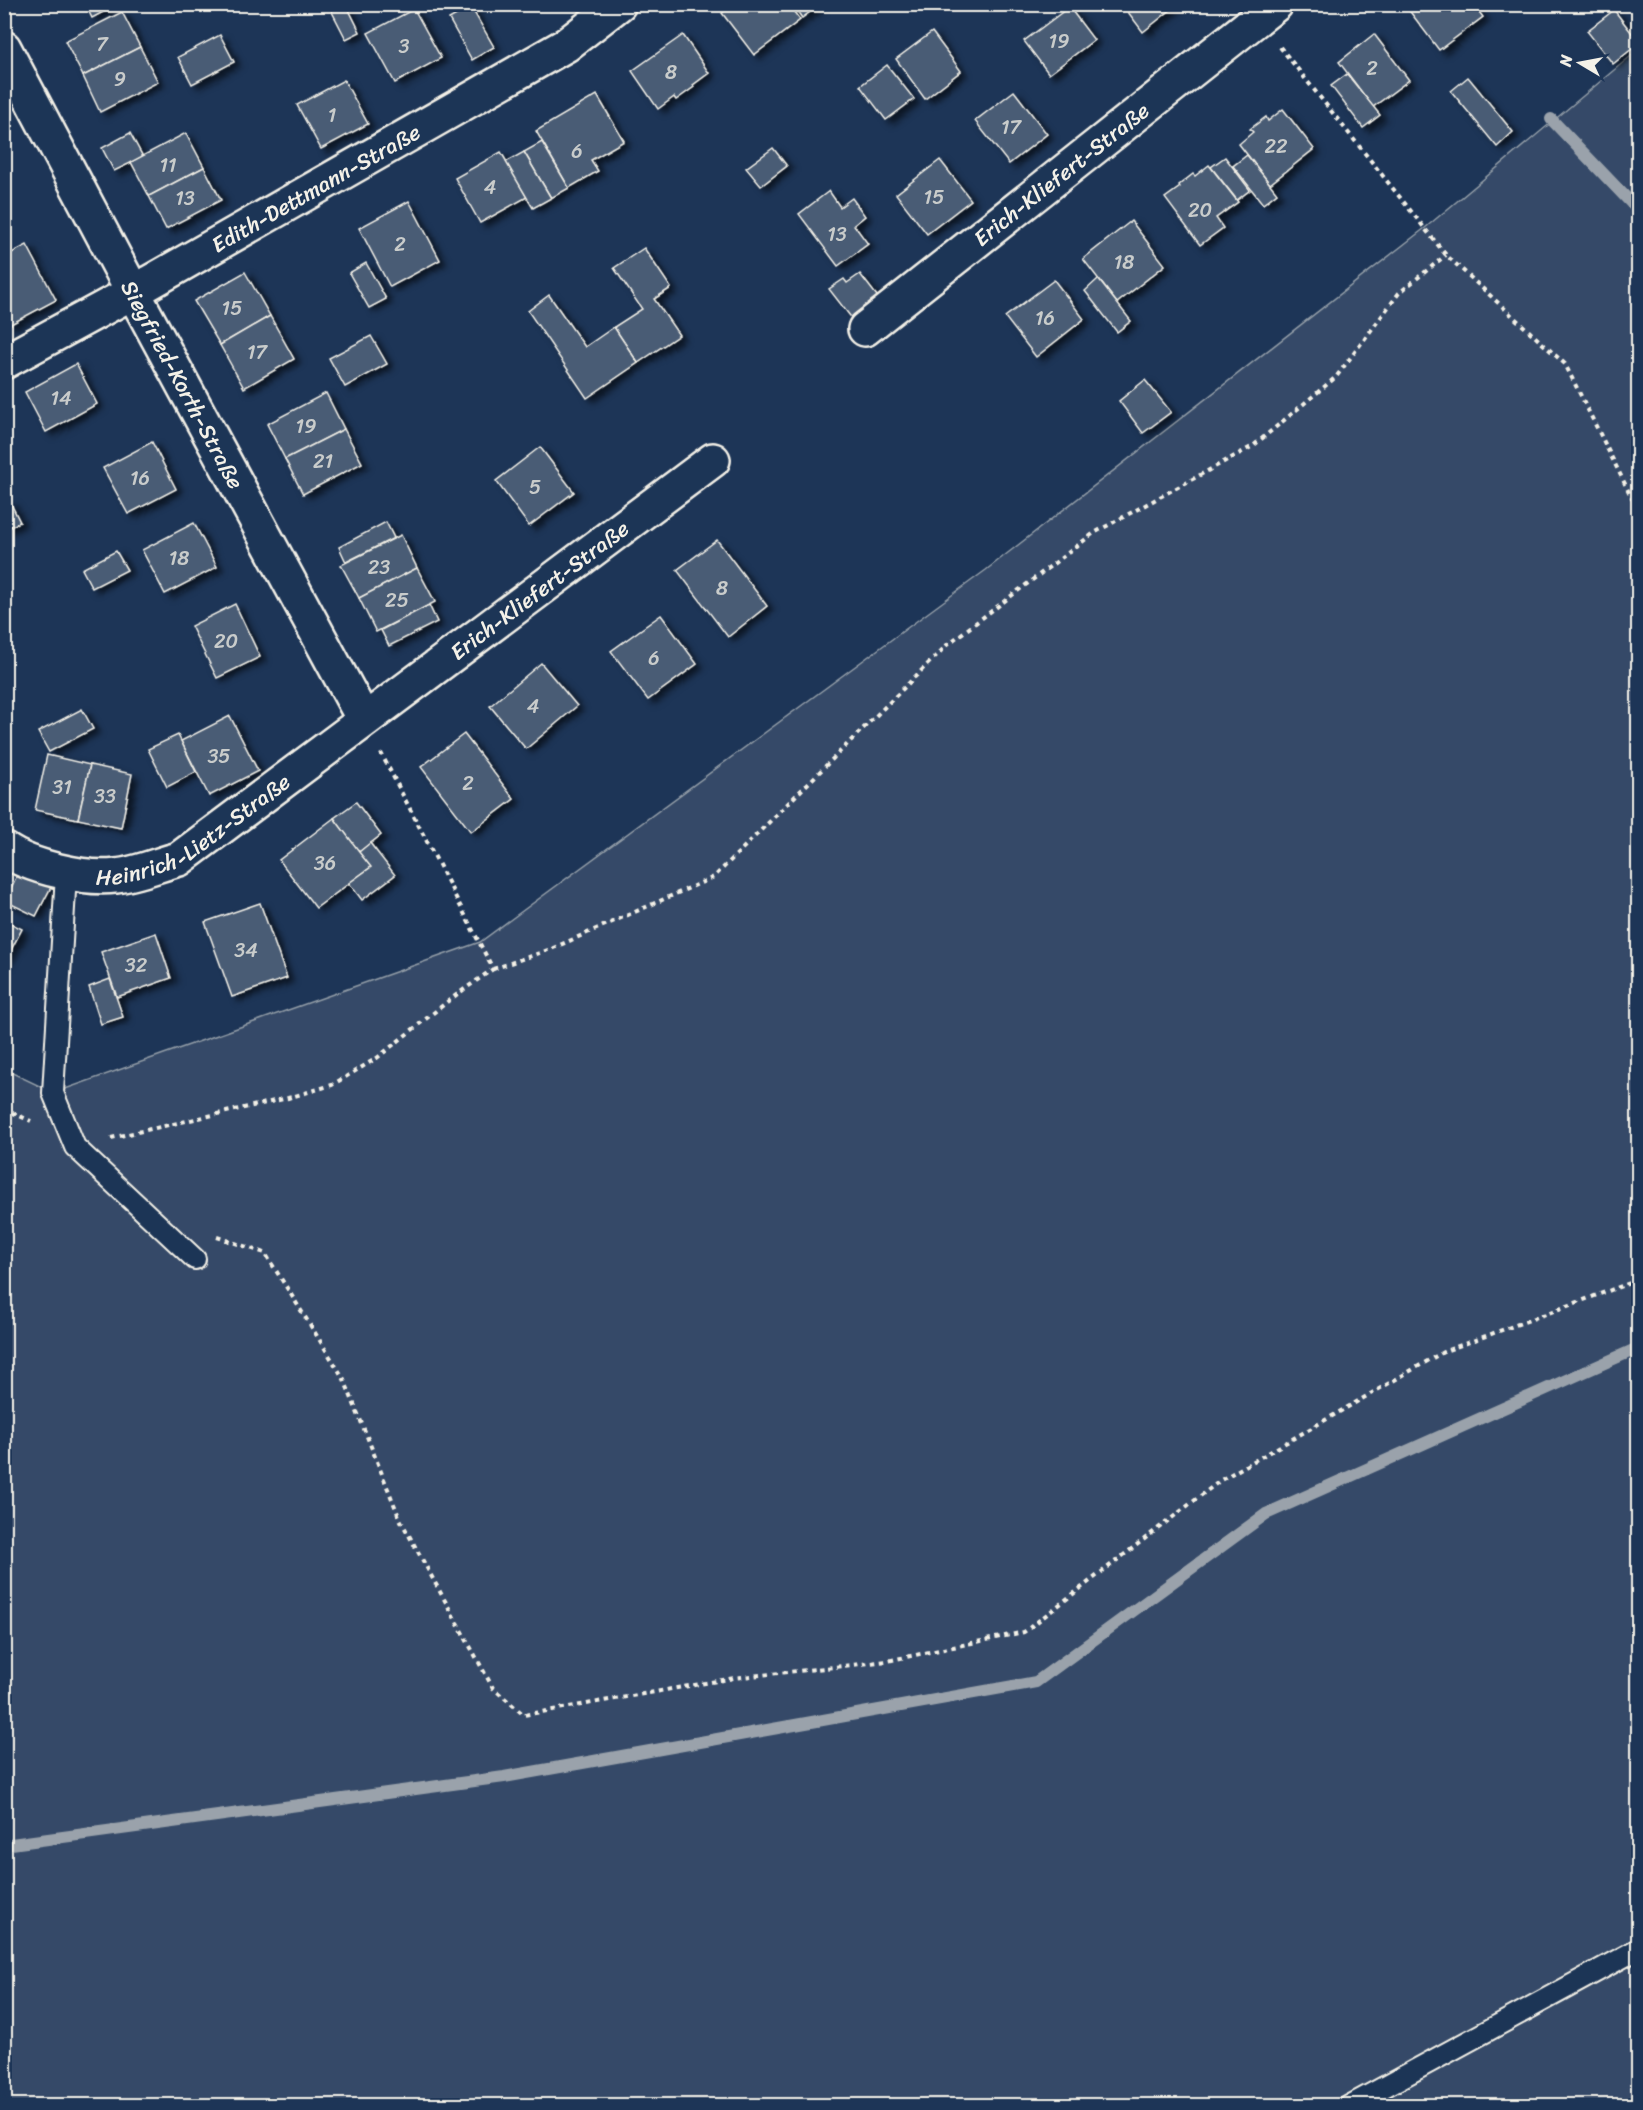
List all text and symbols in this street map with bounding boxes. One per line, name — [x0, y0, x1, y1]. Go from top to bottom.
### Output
house number: 19 — [1049, 24, 1069, 59]
house number: 7 — [96, 27, 109, 62]
house number: 3 — [399, 29, 410, 64]
north arrow — [1550, 33, 1610, 93]
house number: 2 — [1366, 51, 1378, 86]
text: N — [1550, 52, 1581, 69]
house number: 8 — [665, 55, 677, 90]
house number: 9 — [114, 62, 126, 97]
street label: Erich-Kliefert-Straße — [965, 92, 1158, 257]
house number: 1 — [328, 98, 336, 133]
house number: 17 — [1001, 110, 1023, 145]
street label: Edith-Dettmann-Straße — [204, 113, 428, 264]
house number: 22 — [1264, 129, 1288, 164]
house number: 6 — [571, 134, 583, 169]
house number: 11 — [159, 148, 177, 183]
house number: 4 — [484, 170, 496, 205]
house number: 15 — [924, 180, 944, 215]
house number: 13 — [175, 181, 195, 216]
house number: 20 — [1188, 193, 1212, 228]
house number: 13 — [827, 217, 847, 252]
house number: 2 — [394, 227, 406, 262]
house number: 18 — [1114, 245, 1134, 280]
street label: Siegfried-Korth-Straße — [110, 273, 255, 496]
house number: 15 — [222, 291, 242, 326]
house number: 16 — [1035, 301, 1055, 336]
house number: 17 — [247, 335, 269, 370]
house number: 14 — [50, 381, 72, 416]
house number: 19 — [296, 409, 316, 444]
house number: 21 — [313, 444, 333, 479]
house number: 16 — [130, 461, 150, 496]
house number: 5 — [529, 470, 541, 505]
street label: Erich-Kliefert-Straße — [441, 510, 638, 671]
house number: 18 — [169, 541, 189, 576]
house number: 23 — [368, 550, 390, 585]
house number: 8 — [716, 571, 728, 606]
house number: 25 — [385, 583, 409, 618]
house number: 20 — [214, 624, 238, 659]
house number: 6 — [648, 641, 660, 676]
house number: 4 — [527, 689, 539, 724]
house number: 35 — [207, 739, 231, 774]
street label: Heinrich-Lietz-Straße — [96, 763, 299, 897]
house number: 2 — [462, 766, 474, 801]
house number: 31 — [52, 770, 72, 805]
house number: 33 — [94, 779, 116, 814]
house number: 36 — [314, 846, 336, 881]
house number: 34 — [234, 933, 258, 968]
house number: 32 — [125, 948, 148, 983]

